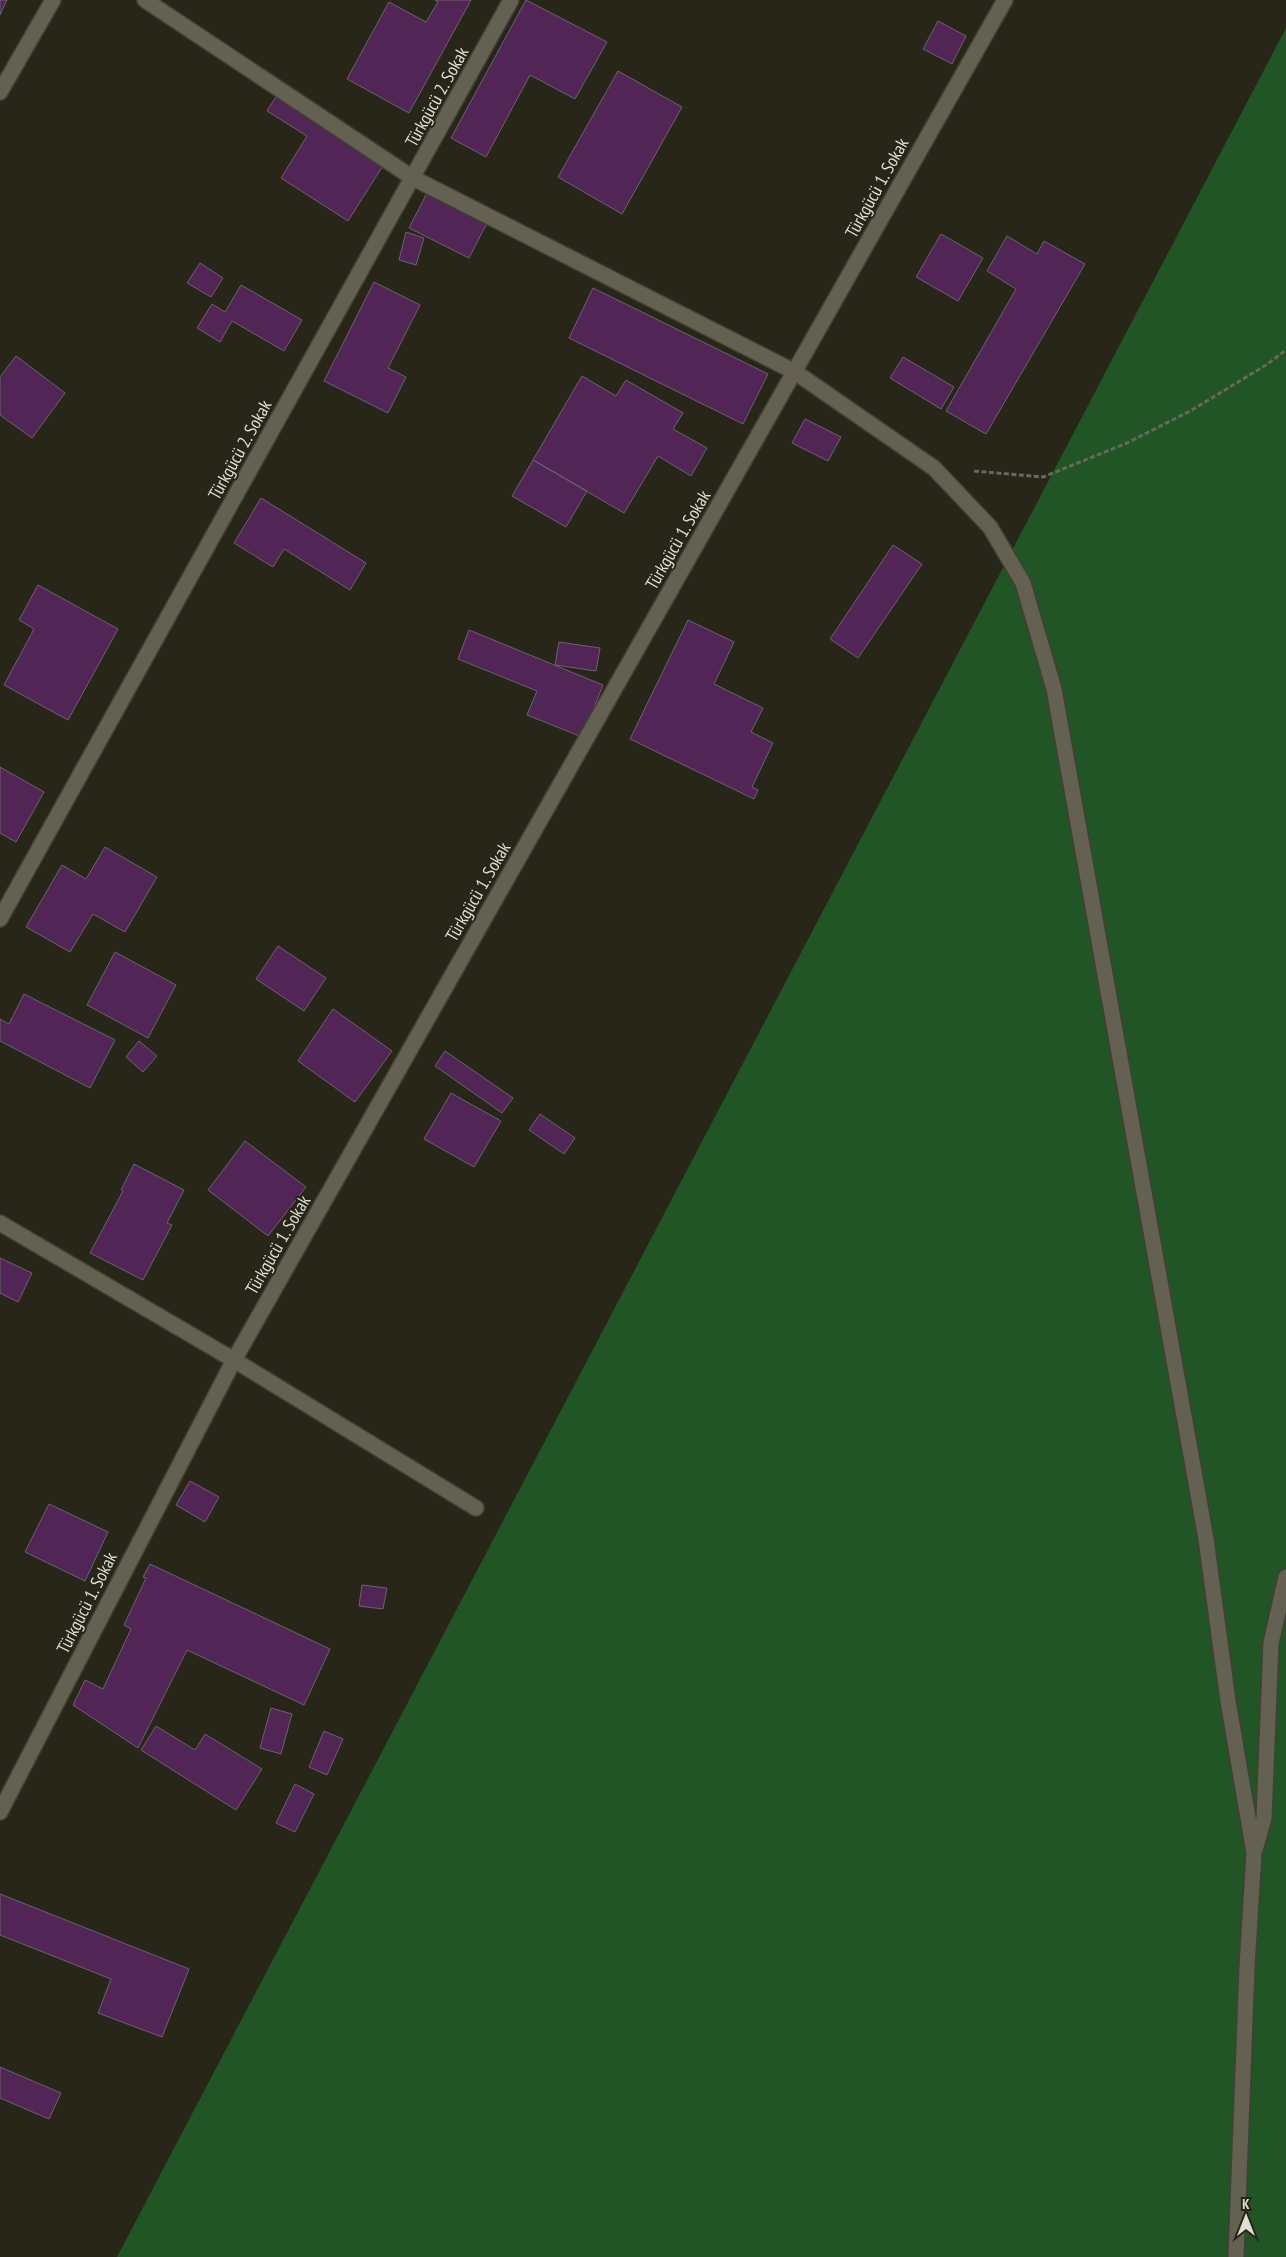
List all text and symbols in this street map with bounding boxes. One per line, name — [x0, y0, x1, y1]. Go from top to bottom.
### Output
street label: Türkgücü 2. Sokak — [400, 43, 473, 151]
street label: Türkgücü 1. Sokak — [840, 134, 913, 242]
street label: Türkgücü 2. Sokak — [203, 396, 276, 504]
street label: Türkgücü 1. Sokak — [640, 486, 715, 593]
street label: Türkgücü 1. Sokak — [440, 838, 515, 945]
street label: Türkgücü 1. Sokak — [240, 1191, 315, 1298]
street label: Türkgücü 1. Sokak — [51, 1548, 122, 1657]
north arrow — [1221, 2192, 1271, 2242]
text: K — [1242, 2195, 1250, 2213]

